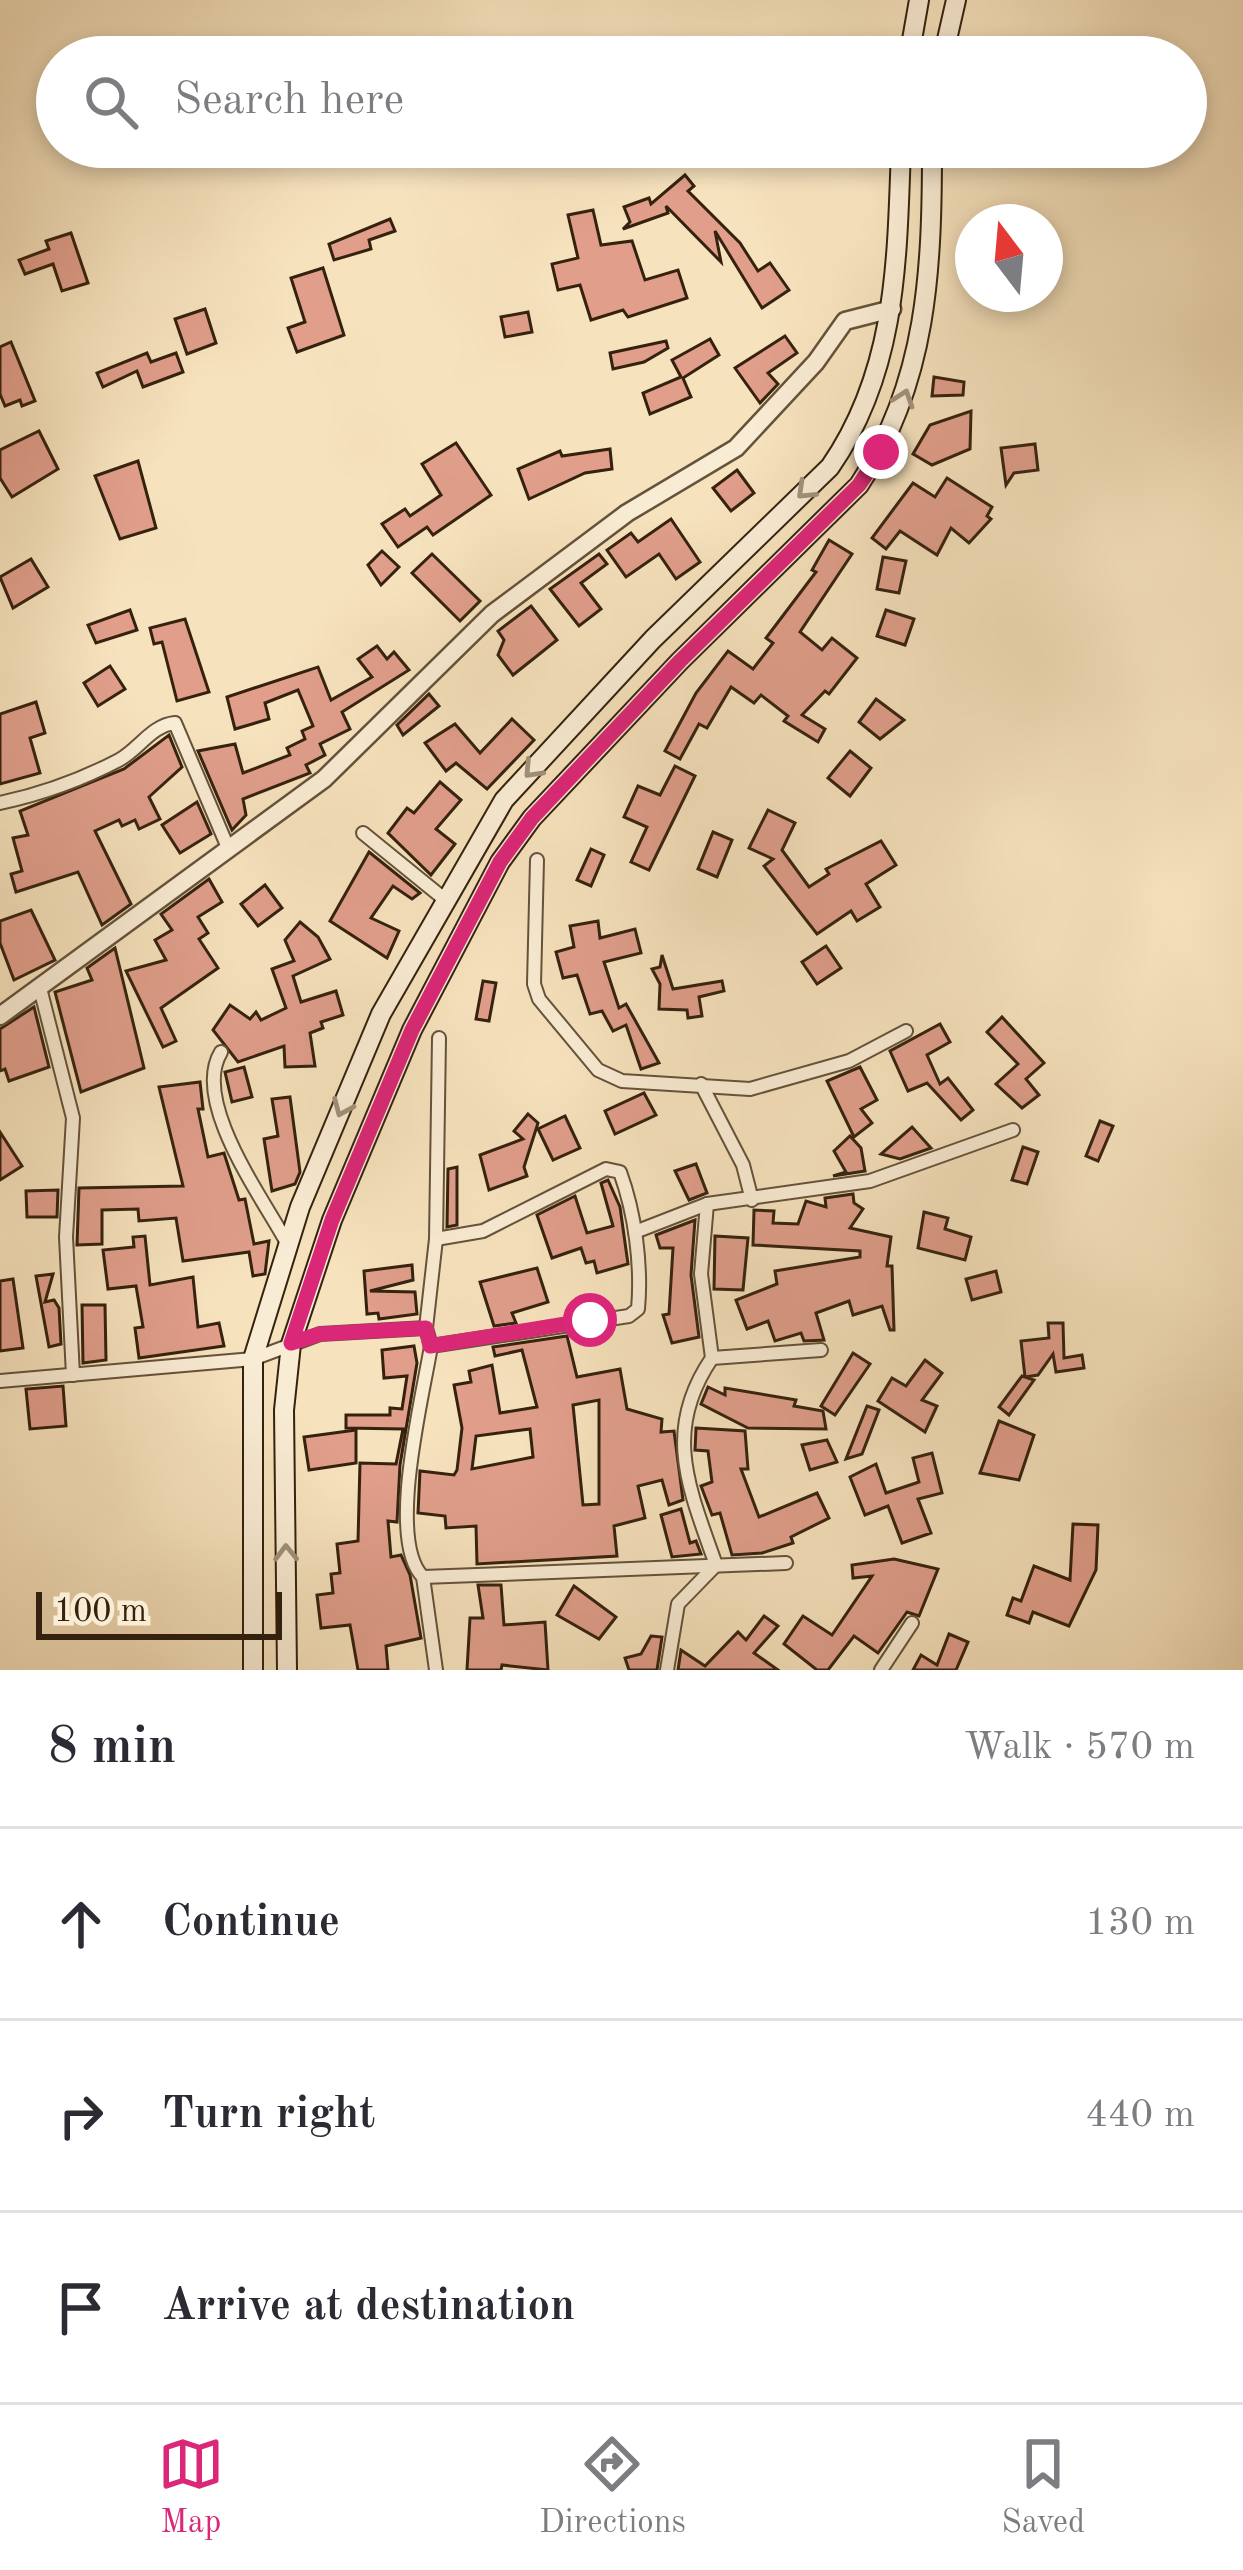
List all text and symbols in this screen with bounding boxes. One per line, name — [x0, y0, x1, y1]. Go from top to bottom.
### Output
search box — [36, 36, 1207, 168]
icon: search — [78, 69, 144, 135]
text: Search here — [174, 79, 404, 124]
north arrow — [955, 204, 1063, 312]
one-way arrow — [890, 389, 914, 410]
route end — [854, 425, 908, 479]
one-way arrow — [797, 477, 819, 499]
one-way arrow — [525, 756, 546, 777]
one-way arrow — [332, 1096, 356, 1117]
route start — [563, 1293, 617, 1347]
one-way arrow — [273, 1543, 299, 1562]
scale bar — [36, 1586, 282, 1639]
text: 100 m — [54, 1596, 147, 1629]
text: 8 min — [48, 1723, 176, 1774]
text: Walk · 570 m — [964, 1728, 1195, 1767]
icon: ahead — [48, 1891, 114, 1957]
text: Continue — [162, 1901, 340, 1946]
text: 130 m — [1085, 1904, 1195, 1943]
icon: right — [48, 2083, 114, 2149]
text: Turn right — [162, 2093, 375, 2138]
text: 440 m — [1085, 2096, 1195, 2135]
icon: arrive — [48, 2275, 114, 2341]
text: Arrive at destination — [162, 2285, 575, 2330]
tab: Map — [158, 2431, 224, 2544]
tab: Directions — [539, 2431, 686, 2544]
tab: Saved — [1001, 2431, 1085, 2544]

